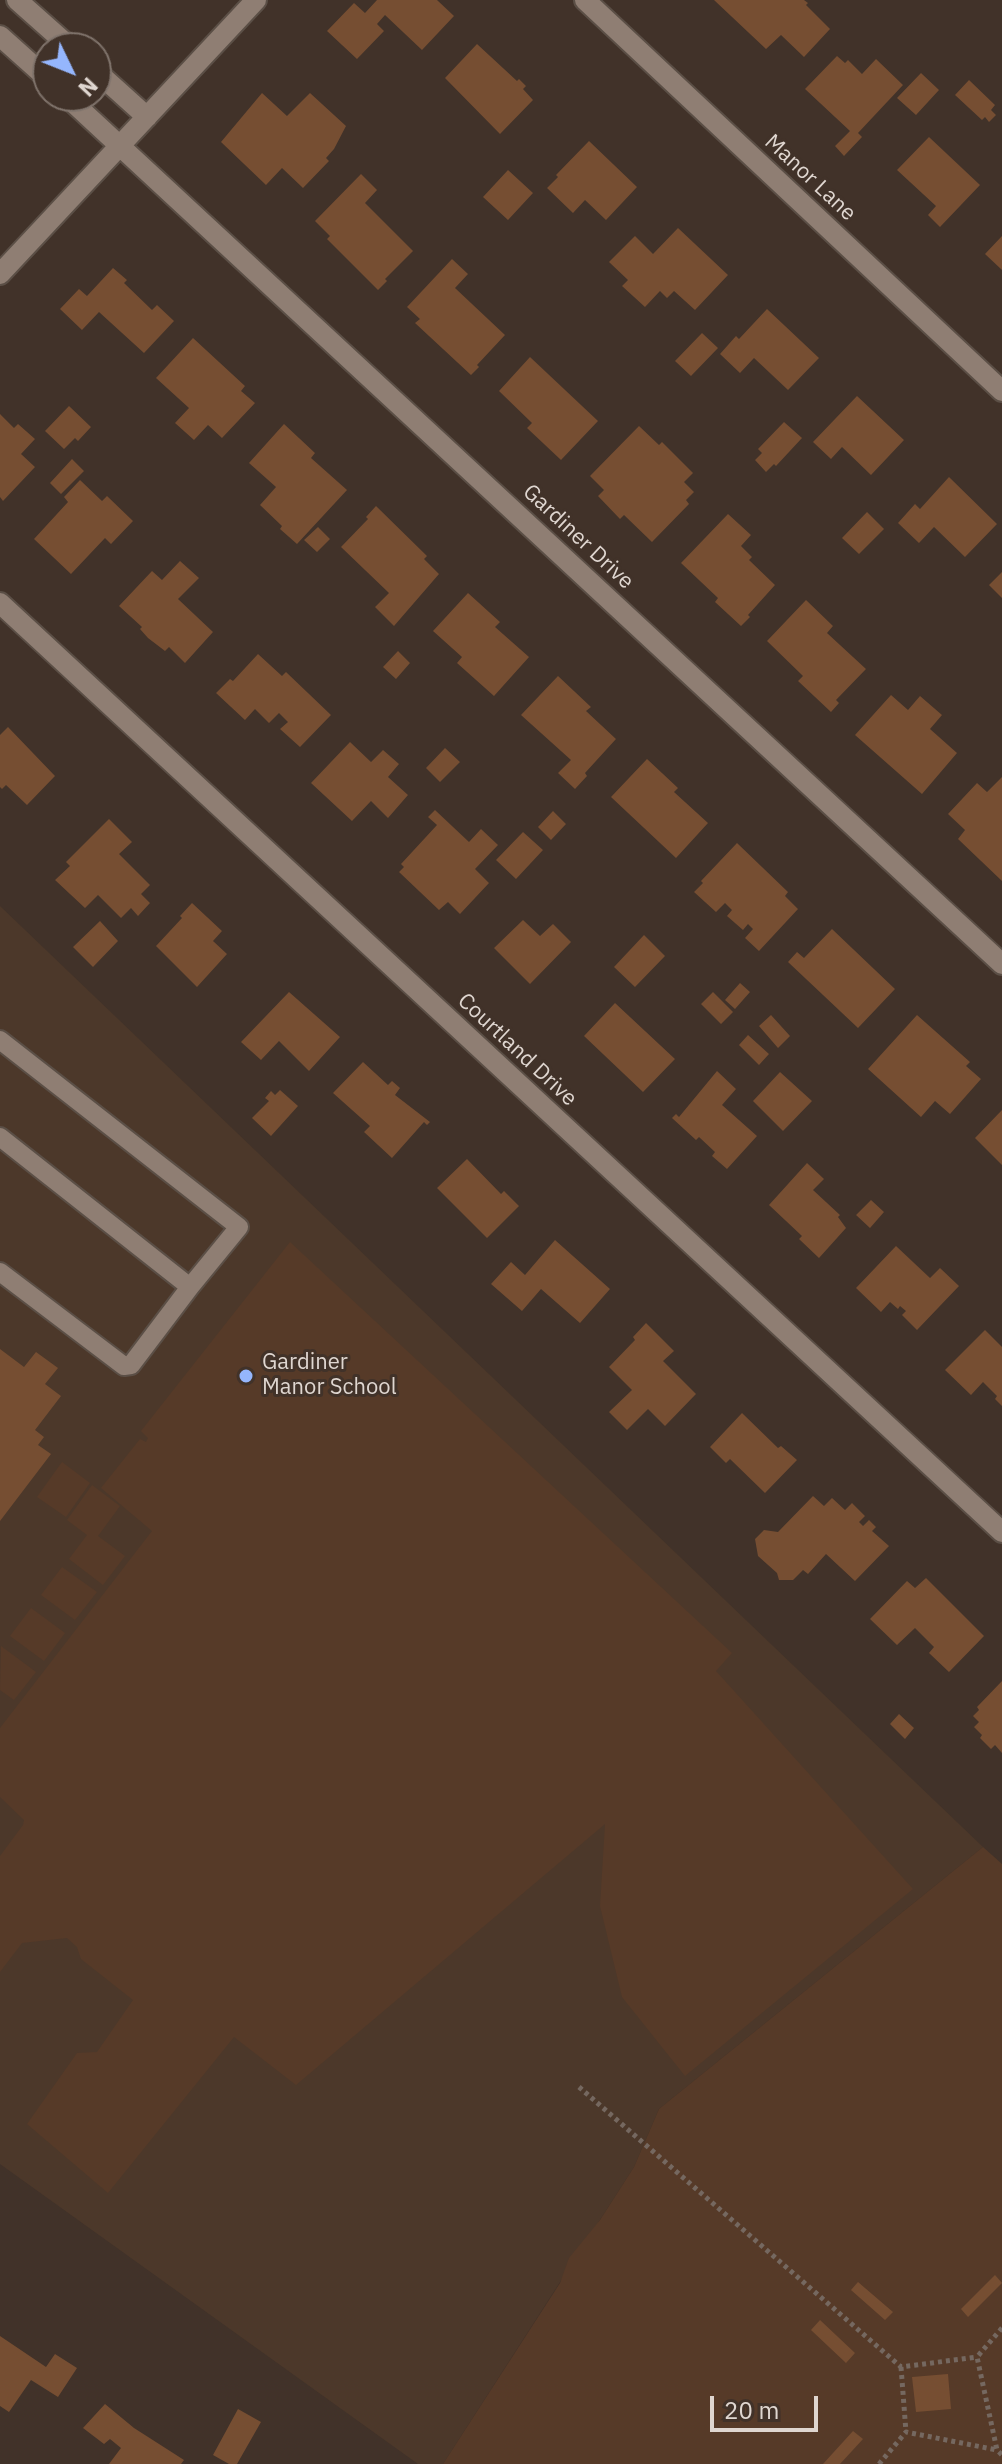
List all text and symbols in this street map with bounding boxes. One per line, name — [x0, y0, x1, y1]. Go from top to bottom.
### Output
north arrow — [32, 32, 112, 112]
text: N — [72, 72, 104, 103]
street label: Manor Lane — [759, 129, 861, 227]
street label: Gardiner Drive — [517, 479, 639, 595]
street label: Courtland Drive — [452, 988, 582, 1112]
place label: Gardiner Manor School — [262, 1350, 397, 1402]
marker: Gardiner Manor School — [237, 1367, 255, 1385]
scale bar — [714, 2380, 822, 2430]
text: 20 m — [724, 2394, 779, 2426]

